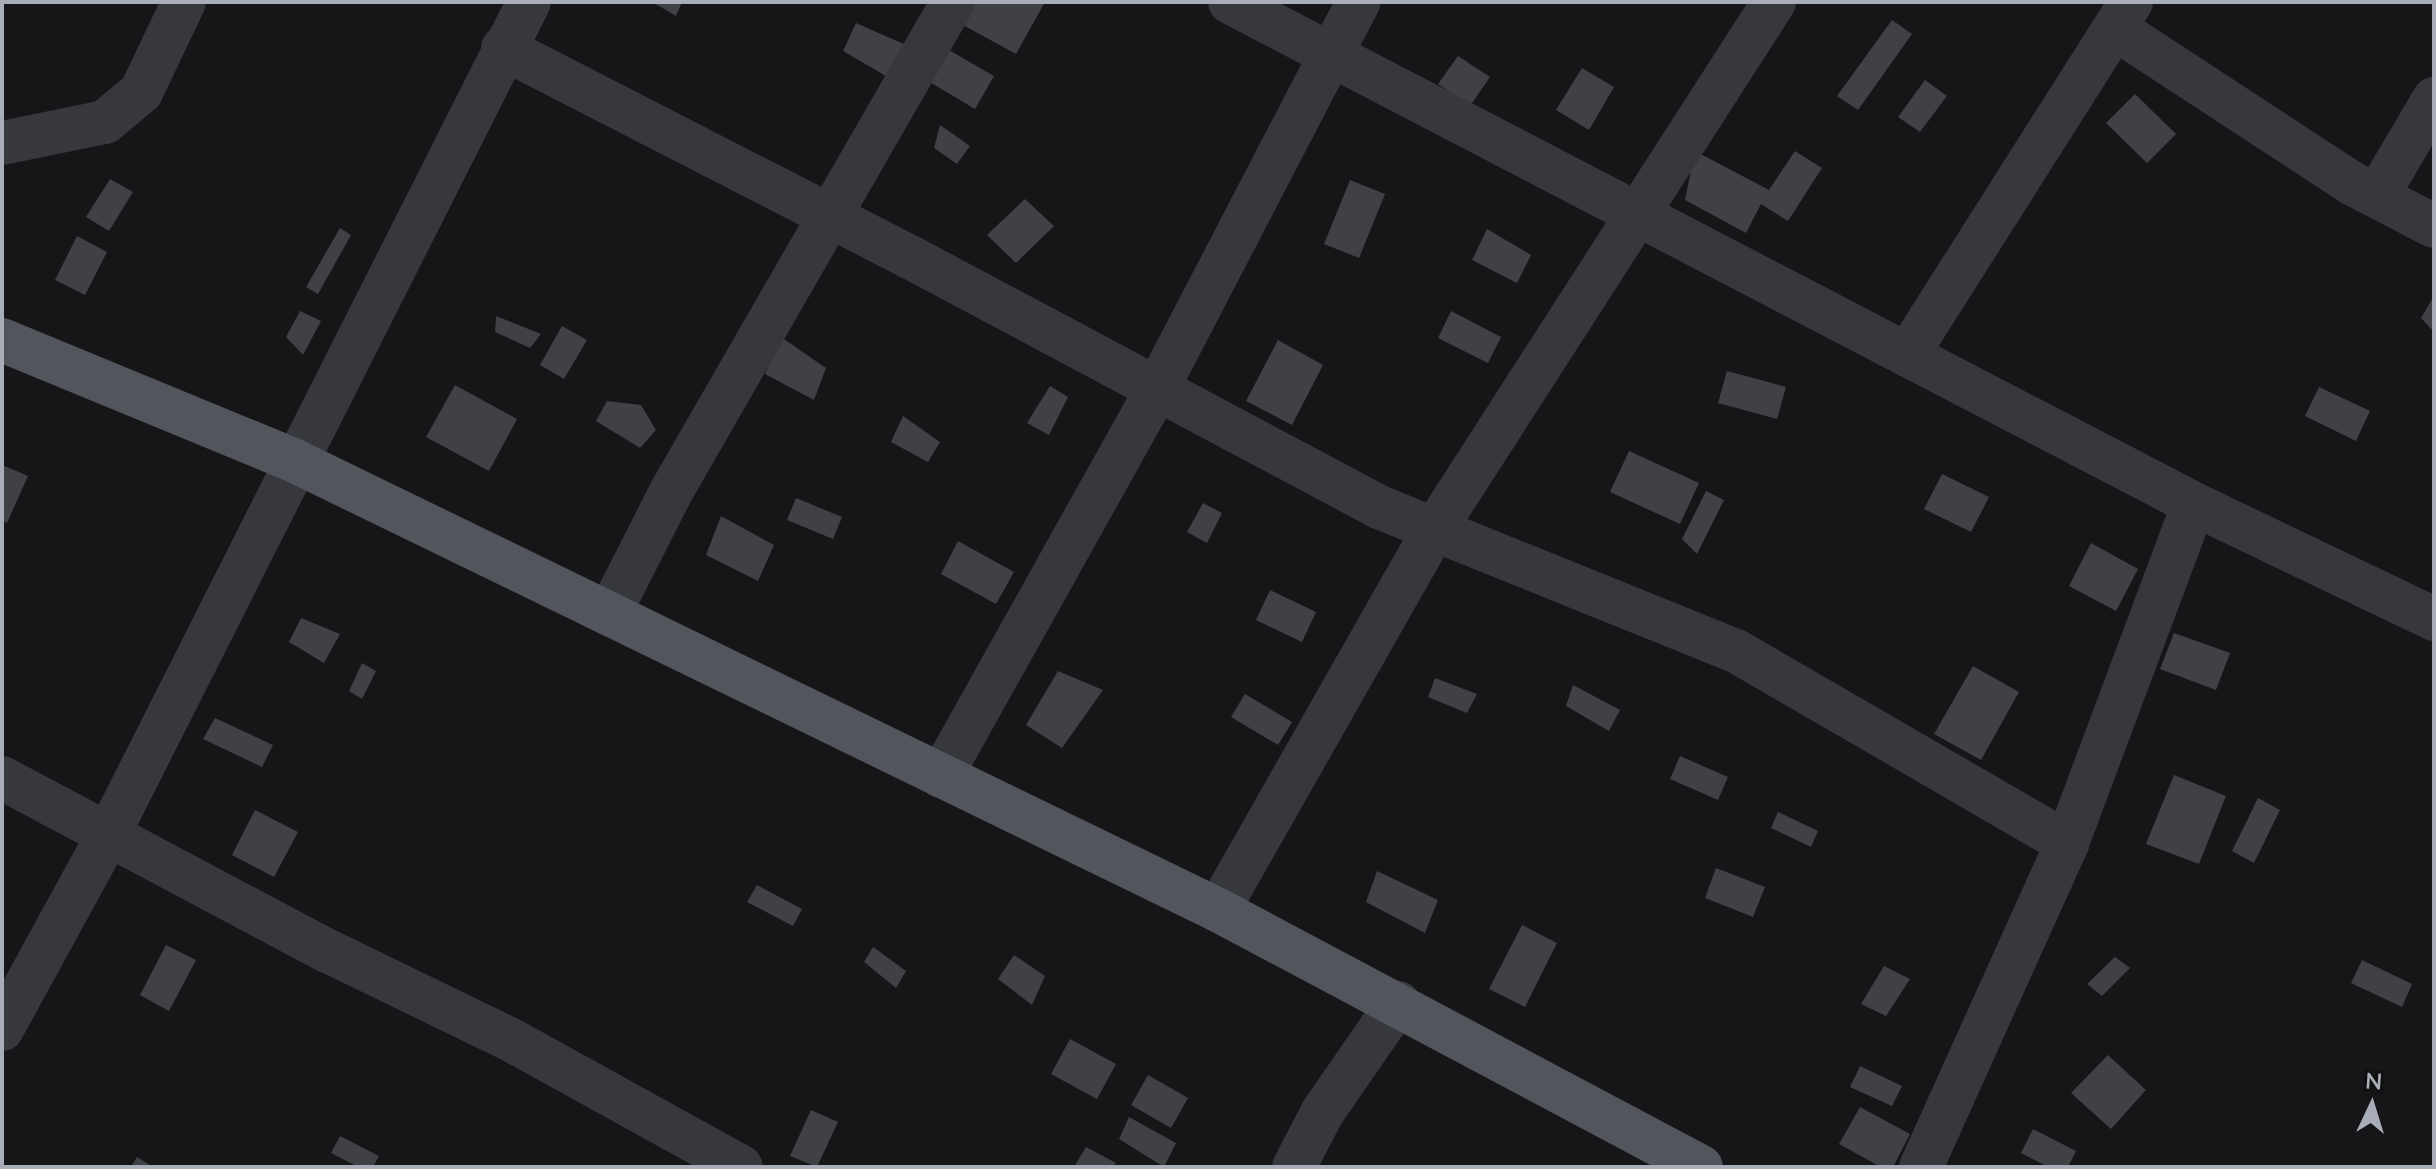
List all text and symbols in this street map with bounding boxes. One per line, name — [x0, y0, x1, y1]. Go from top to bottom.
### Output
north arrow — [2332, 1065, 2412, 1145]
text: N — [2364, 1067, 2383, 1095]

